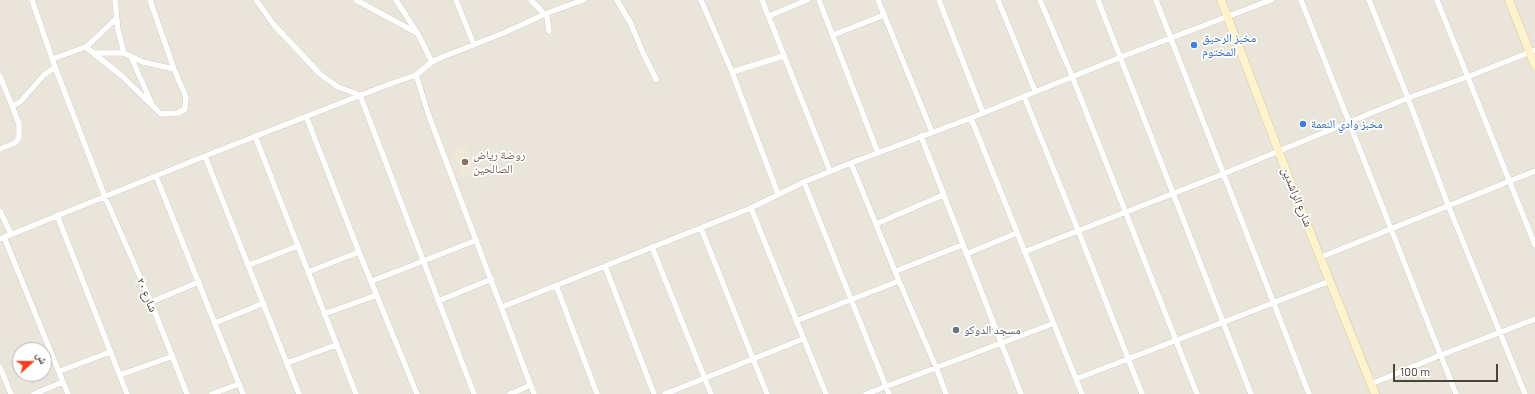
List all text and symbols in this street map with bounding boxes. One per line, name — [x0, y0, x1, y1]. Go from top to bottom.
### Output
place label: مخبز الرحيق المختوم — [1202, 31, 1256, 59]
marker: مخبز الرحيق المختوم — [1189, 40, 1199, 50]
place label: مخبز وادي النعمة — [1311, 117, 1383, 131]
marker: مخبز وادي النعمة — [1298, 119, 1308, 129]
place label: روضة رياض الصالحين — [473, 148, 525, 176]
marker: روضة رياض الصالحين — [460, 157, 470, 167]
street label: شارع الراشدين — [1279, 165, 1315, 229]
street label: شارع ٢٠ — [133, 276, 161, 314]
place label: مسجد الدوكو — [964, 323, 1021, 337]
marker: مسجد الدوكو — [951, 325, 961, 335]
north arrow — [12, 342, 52, 382]
text: ش — [35, 350, 51, 366]
scale bar — [1395, 356, 1500, 382]
text: 100 m — [1400, 364, 1430, 378]

